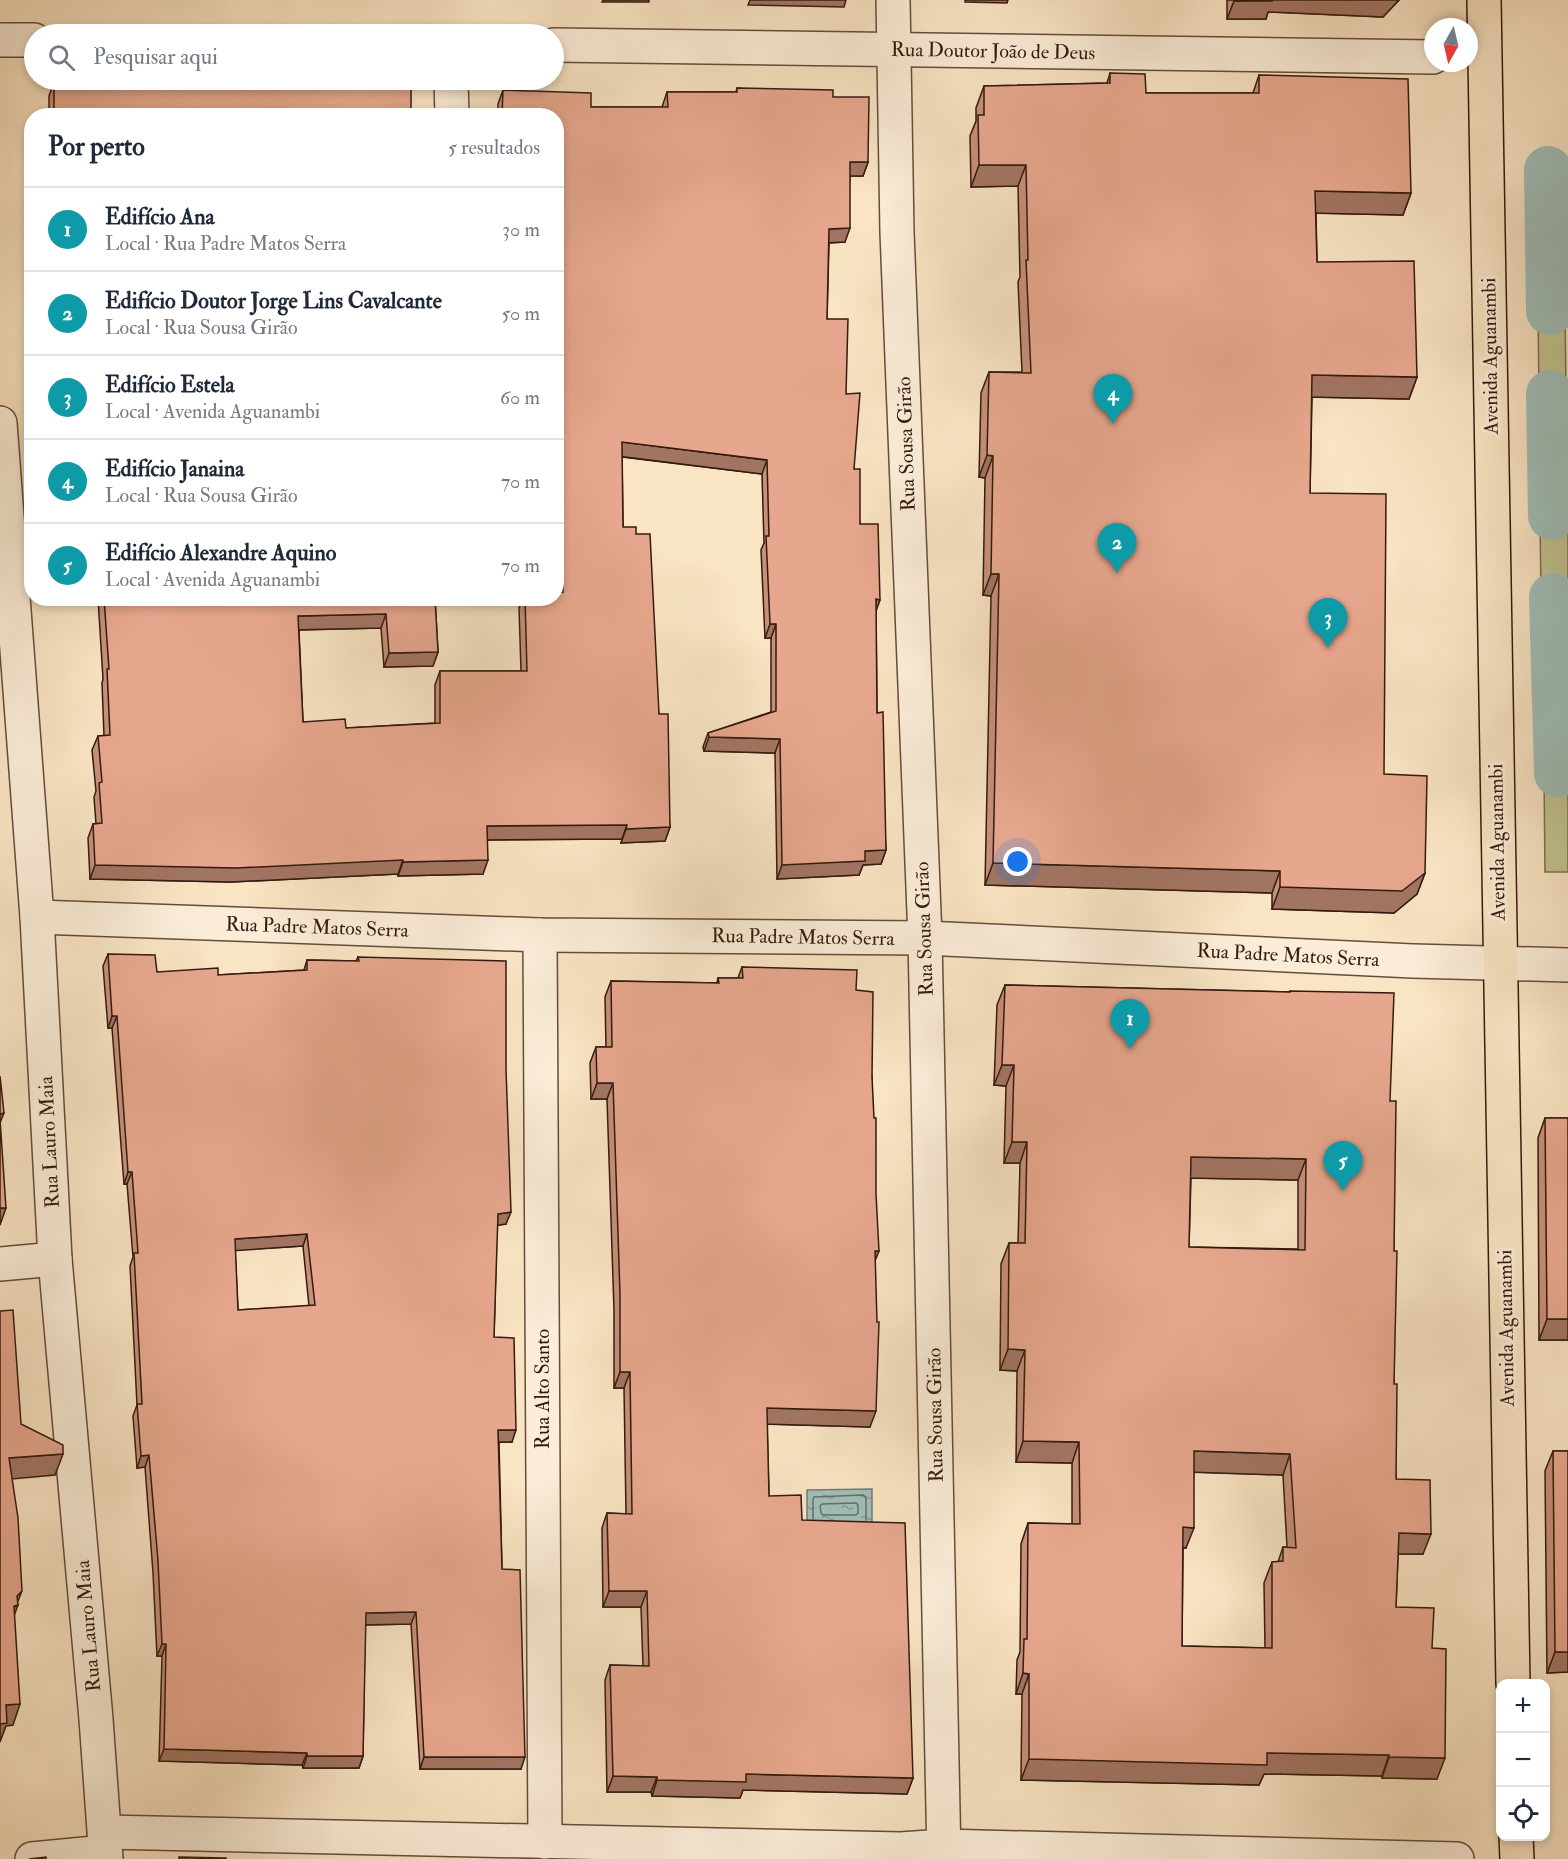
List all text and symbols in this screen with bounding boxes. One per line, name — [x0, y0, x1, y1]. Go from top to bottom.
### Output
north arrow — [1424, 18, 1478, 72]
search box — [24, 24, 564, 90]
street label: Rua Doutor João de Deus — [891, 37, 1096, 65]
icon: search — [45, 41, 78, 74]
text: Pesquisar aqui — [93, 43, 218, 71]
text: Por perto — [48, 131, 145, 163]
text: 5 resultados — [448, 135, 540, 160]
text: Edifício Ana — [105, 203, 215, 231]
text: 1 — [64, 217, 71, 242]
text: 30 m — [502, 217, 540, 242]
text: Local · Rua Padre Matos Serra — [105, 231, 346, 256]
street label: Avenida Aguanambi — [1476, 277, 1504, 436]
text: Edifício Doutor Jorge Lins Cavalcante — [105, 287, 442, 315]
text: 2 — [62, 301, 73, 326]
text: 50 m — [501, 301, 540, 326]
text: Local · Rua Sousa Girão — [105, 315, 298, 340]
text: Edifício Estela — [105, 371, 235, 399]
pin: 4 — [1094, 374, 1132, 424]
street label: Rua Sousa Girão — [891, 376, 921, 512]
text: 3 — [64, 385, 71, 410]
text: 60 m — [500, 385, 540, 410]
text: Local · Avenida Aguanambi — [105, 399, 320, 424]
text: Edifício Janaina — [105, 455, 244, 483]
text: 4 — [62, 469, 73, 494]
text: 70 m — [501, 469, 540, 494]
text: Local · Rua Sousa Girão — [105, 483, 298, 508]
pin: 2 — [1098, 524, 1136, 573]
text: Edifício Alexandre Aquino — [105, 539, 336, 567]
text: 5 — [63, 553, 72, 578]
text: 70 m — [501, 553, 540, 578]
text: Local · Avenida Aguanambi — [105, 567, 320, 592]
pin: 3 — [1308, 598, 1348, 648]
street label: Avenida Aguanambi — [1483, 763, 1511, 922]
your location — [1003, 847, 1032, 876]
street label: Rua Sousa Girão — [909, 861, 939, 997]
street label: Rua Padre Matos Serra — [225, 911, 410, 943]
street label: Rua Padre Matos Serra — [711, 923, 896, 951]
street label: Rua Padre Matos Serra — [1196, 938, 1381, 972]
pin: 1 — [1110, 1000, 1150, 1049]
street label: Rua Lauro Maia — [33, 1075, 65, 1209]
pin: 5 — [1324, 1142, 1362, 1191]
street label: Avenida Aguanambi — [1492, 1249, 1520, 1408]
street label: Rua Alto Santo — [530, 1329, 555, 1449]
street label: Rua Sousa Girão — [921, 1347, 949, 1483]
street label: Rua Lauro Maia — [70, 1558, 106, 1693]
map controls — [1496, 1679, 1550, 1841]
button: + — [1496, 1679, 1550, 1733]
button: − — [1496, 1733, 1550, 1787]
button: locate — [1496, 1787, 1550, 1841]

